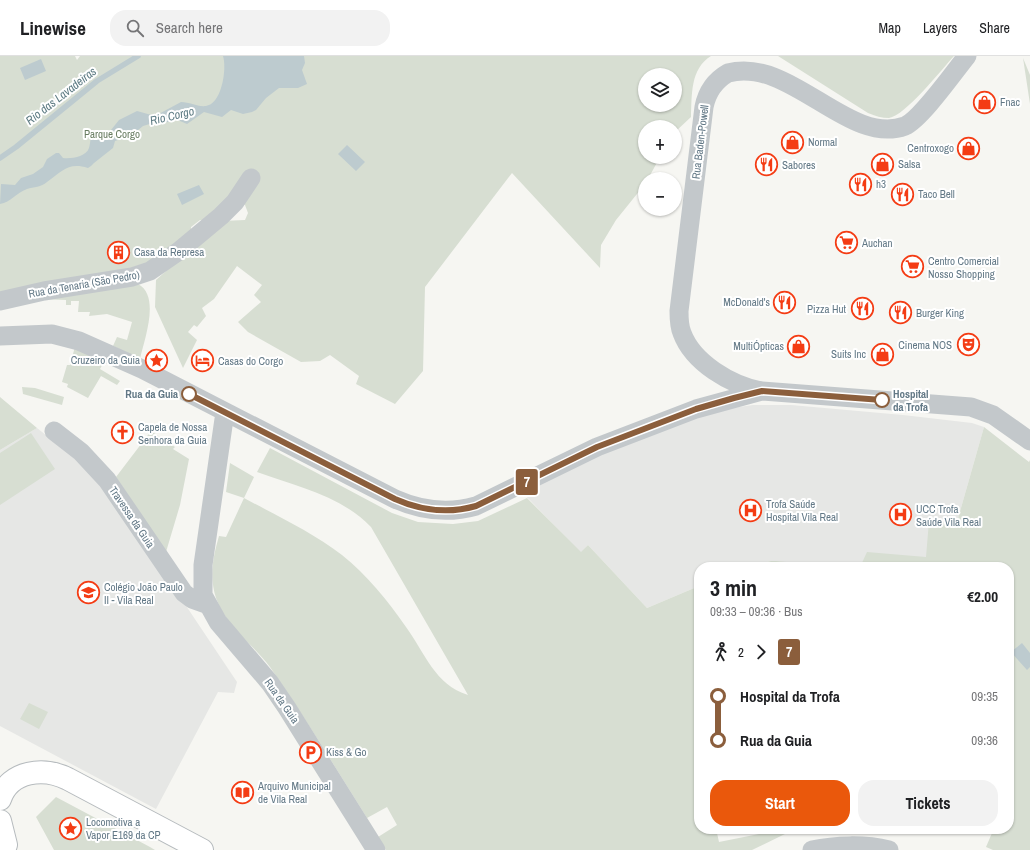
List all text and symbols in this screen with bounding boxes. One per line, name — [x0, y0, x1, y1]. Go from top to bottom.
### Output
search box — [110, 10, 390, 46]
text: Linewise — [20, 15, 86, 41]
icon: search — [124, 17, 146, 39]
text: Search here — [156, 17, 223, 38]
text: Map — [879, 19, 901, 37]
text: Layers — [923, 19, 957, 37]
text: Share — [979, 19, 1010, 37]
water label: Rio das Lavadeiras — [22, 63, 100, 129]
map controls — [638, 68, 682, 216]
button: layers — [638, 68, 682, 112]
shop icon: Fnac — [971, 89, 997, 115]
place label: Fnac — [1000, 95, 1021, 109]
water label: Rio Corgo — [148, 103, 196, 129]
street label: Rua Baden-Powell — [689, 104, 711, 180]
button: + — [638, 120, 682, 164]
park label: Parque Corgo — [84, 127, 140, 141]
shop icon: Normal — [780, 129, 806, 155]
place label: Normal — [808, 135, 837, 149]
shop icon: Centroxogo — [956, 135, 982, 161]
place label: Centroxogo — [907, 141, 954, 155]
shop icon: Salsa — [870, 151, 896, 177]
restaurant icon: Sabores — [754, 152, 780, 178]
place label: Salsa — [898, 157, 921, 171]
place label: Sabores — [782, 158, 816, 172]
restaurant icon: h3 — [847, 171, 873, 197]
button: − — [638, 172, 682, 216]
place label: h3 — [876, 177, 886, 191]
restaurant icon: Taco Bell — [889, 181, 915, 207]
place label: Taco Bell — [918, 187, 955, 201]
supermarket icon: Auchan — [833, 230, 859, 256]
place label: Auchan — [861, 236, 893, 250]
building icon: Casa da Represa — [105, 239, 131, 265]
place label: Casa da Represa — [134, 245, 204, 259]
supermarket icon: Centro Comercial Nosso Shopping — [899, 254, 925, 280]
place label: Centro Comercial Nosso Shopping — [928, 254, 999, 281]
street label: Rua da Tenaria (São Pedro) — [27, 267, 141, 301]
restaurant icon: McDonald's — [772, 289, 798, 315]
place label: McDonald's — [723, 295, 770, 309]
restaurant icon: Pizza Hut — [849, 296, 875, 322]
restaurant icon: Burger King — [887, 300, 913, 326]
place label: Pizza Hut — [807, 302, 846, 316]
place label: Burger King — [916, 306, 964, 320]
theatre icon: Cinema NOS — [955, 332, 981, 358]
shop icon: MultiÓpticas — [786, 333, 812, 359]
place label: Cinema NOS — [898, 338, 952, 352]
place label: MultiÓpticas — [733, 339, 784, 353]
shop icon: Suits Inc — [869, 341, 895, 367]
place icon: Cruzeiro da Guia — [143, 347, 169, 373]
place label: Suits Inc — [831, 347, 866, 361]
hotel icon: Casas do Corgo — [190, 348, 216, 374]
place label: Cruzeiro da Guia — [71, 353, 140, 367]
place label: Casas do Corgo — [218, 354, 283, 368]
marker: Rua da Guia — [181, 386, 197, 402]
place label: Rua da Guia — [125, 387, 178, 401]
place label: Hospital da Trofa — [893, 387, 929, 414]
marker: Hospital da Trofa — [874, 392, 890, 408]
church icon: Capela de Nossa Senhora da Guia — [110, 420, 136, 446]
place label: Capela de Nossa Senhora da Guia — [138, 420, 207, 447]
line badge: 7 — [514, 469, 540, 495]
text: 7 — [524, 473, 530, 491]
street label: Travessa da Guia — [106, 483, 158, 551]
hospital icon: Trofa Saúde Hospital Vila Real — [737, 497, 763, 523]
place label: Trofa Saúde Hospital Vila Real — [766, 497, 838, 524]
hospital icon: UCC Trofa Saúde Vila Real — [887, 502, 913, 528]
place label: UCC Trofa Saúde Vila Real — [916, 502, 981, 529]
text: 3 min — [710, 573, 757, 603]
school or university icon: Colégio João Paulo II - Vila Real — [76, 580, 102, 606]
place label: Colégio João Paulo II - Vila Real — [104, 580, 183, 607]
text: €2.00 — [967, 586, 998, 607]
text: 09:33 – 09:36 · Bus — [710, 603, 802, 620]
icon: walk — [710, 641, 732, 663]
icon: forward — [750, 641, 772, 663]
text: 7 — [786, 643, 792, 661]
text: 2 — [738, 644, 744, 661]
street label: Rua da Guia — [262, 676, 302, 726]
text: Hospital da Trofa — [740, 686, 840, 707]
text: 09:35 — [971, 688, 998, 705]
text: Rua da Guia — [740, 730, 812, 751]
text: 09:36 — [971, 732, 998, 749]
parking icon: Kiss & Go — [297, 739, 323, 765]
place label: Kiss & Go — [326, 745, 367, 759]
library icon: Arquivo Municipal de Vila Real — [230, 779, 256, 805]
place label: Arquivo Municipal de Vila Real — [257, 779, 331, 806]
button: Start — [710, 780, 850, 826]
button: Tickets — [858, 780, 998, 826]
place icon: Locomotiva a Vapor E169 da CP — [57, 815, 83, 841]
place label: Locomotiva a Vapor E169 da CP — [86, 815, 161, 842]

